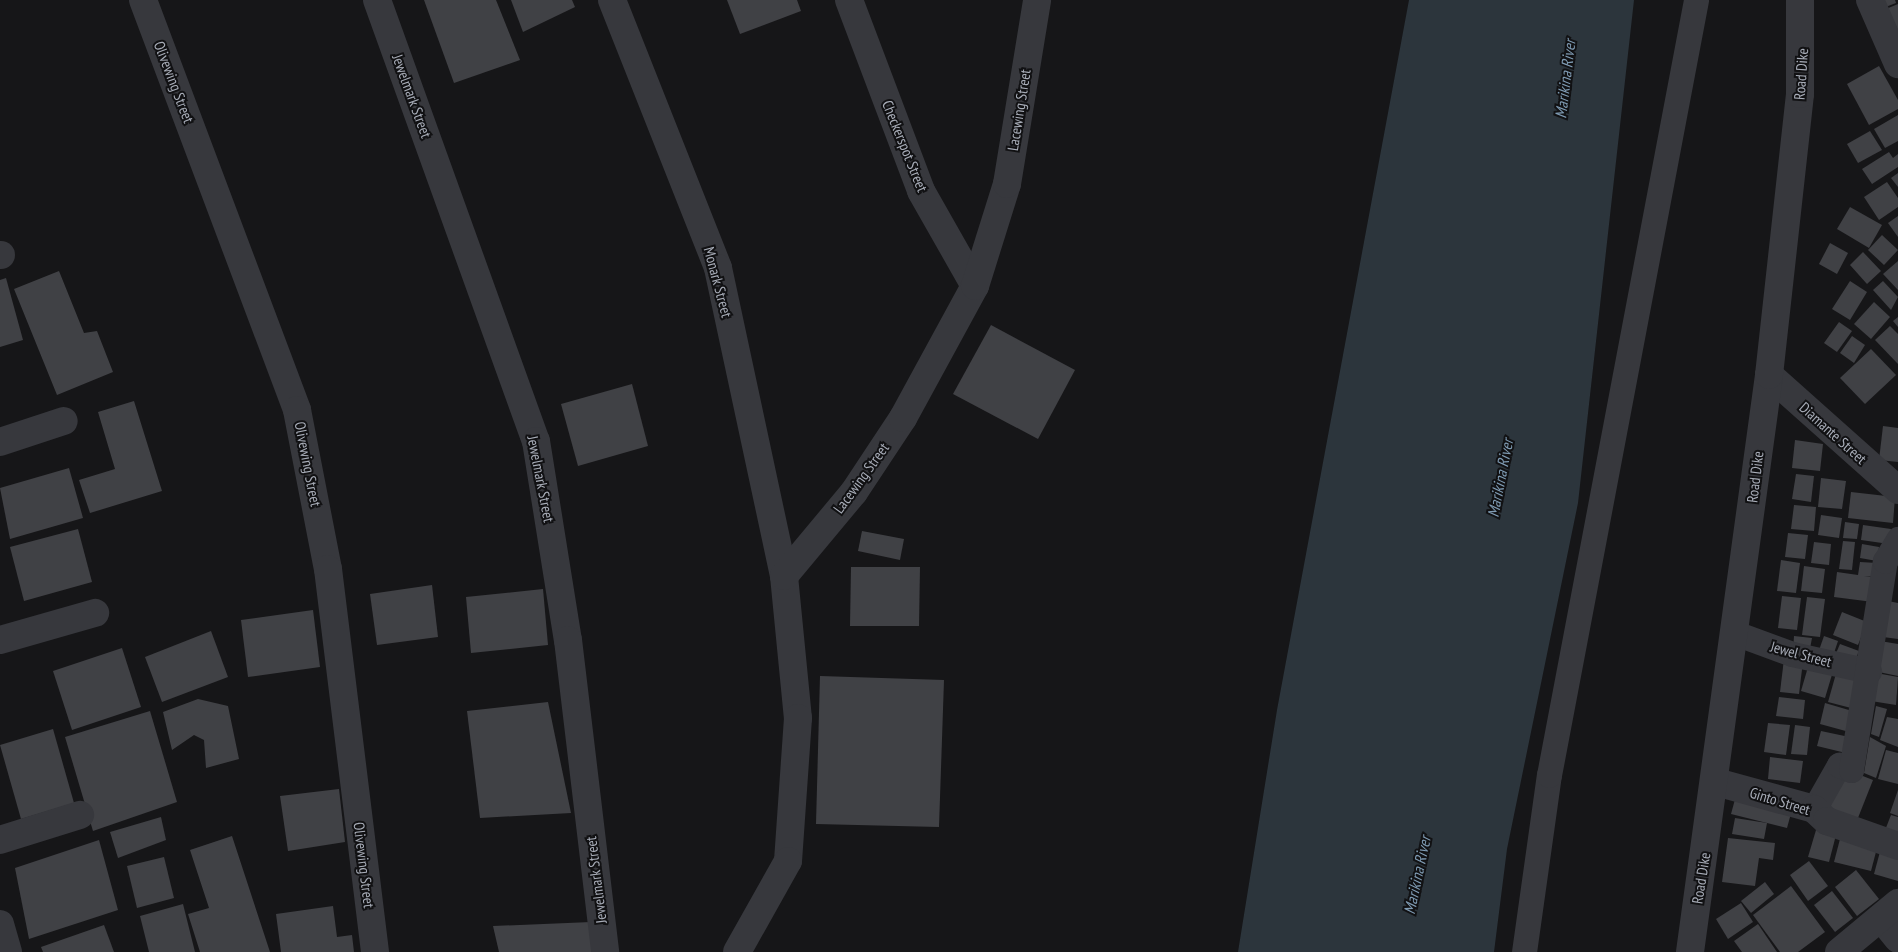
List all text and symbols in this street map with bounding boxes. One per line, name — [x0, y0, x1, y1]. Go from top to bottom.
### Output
water label: Marikina River — [1551, 38, 1579, 120]
street label: Olivewing Street — [150, 39, 198, 125]
street label: Road Dike — [1790, 48, 1812, 100]
street label: Jewelmark Street — [388, 52, 436, 140]
street label: Lacewing Street — [1004, 68, 1034, 152]
street label: Checkerspot Street — [878, 98, 932, 194]
street label: Monark Street — [700, 245, 736, 319]
street label: Diamante Street — [1796, 398, 1870, 468]
street label: Olivewing Street — [291, 420, 325, 508]
street label: Jewelmark Street — [524, 434, 558, 524]
water label: Marikina River — [1483, 437, 1517, 519]
street label: Lacewing Street — [829, 439, 893, 517]
street label: Road Dike — [1743, 450, 1767, 504]
street label: Jewel Street — [1769, 637, 1833, 671]
street label: Ginto Street — [1748, 783, 1812, 819]
street label: Olivewing Street — [350, 821, 378, 909]
water label: Marikina River — [1399, 834, 1435, 916]
street label: Jewelmark Street — [582, 835, 610, 925]
street label: Road Dike — [1688, 851, 1714, 905]

